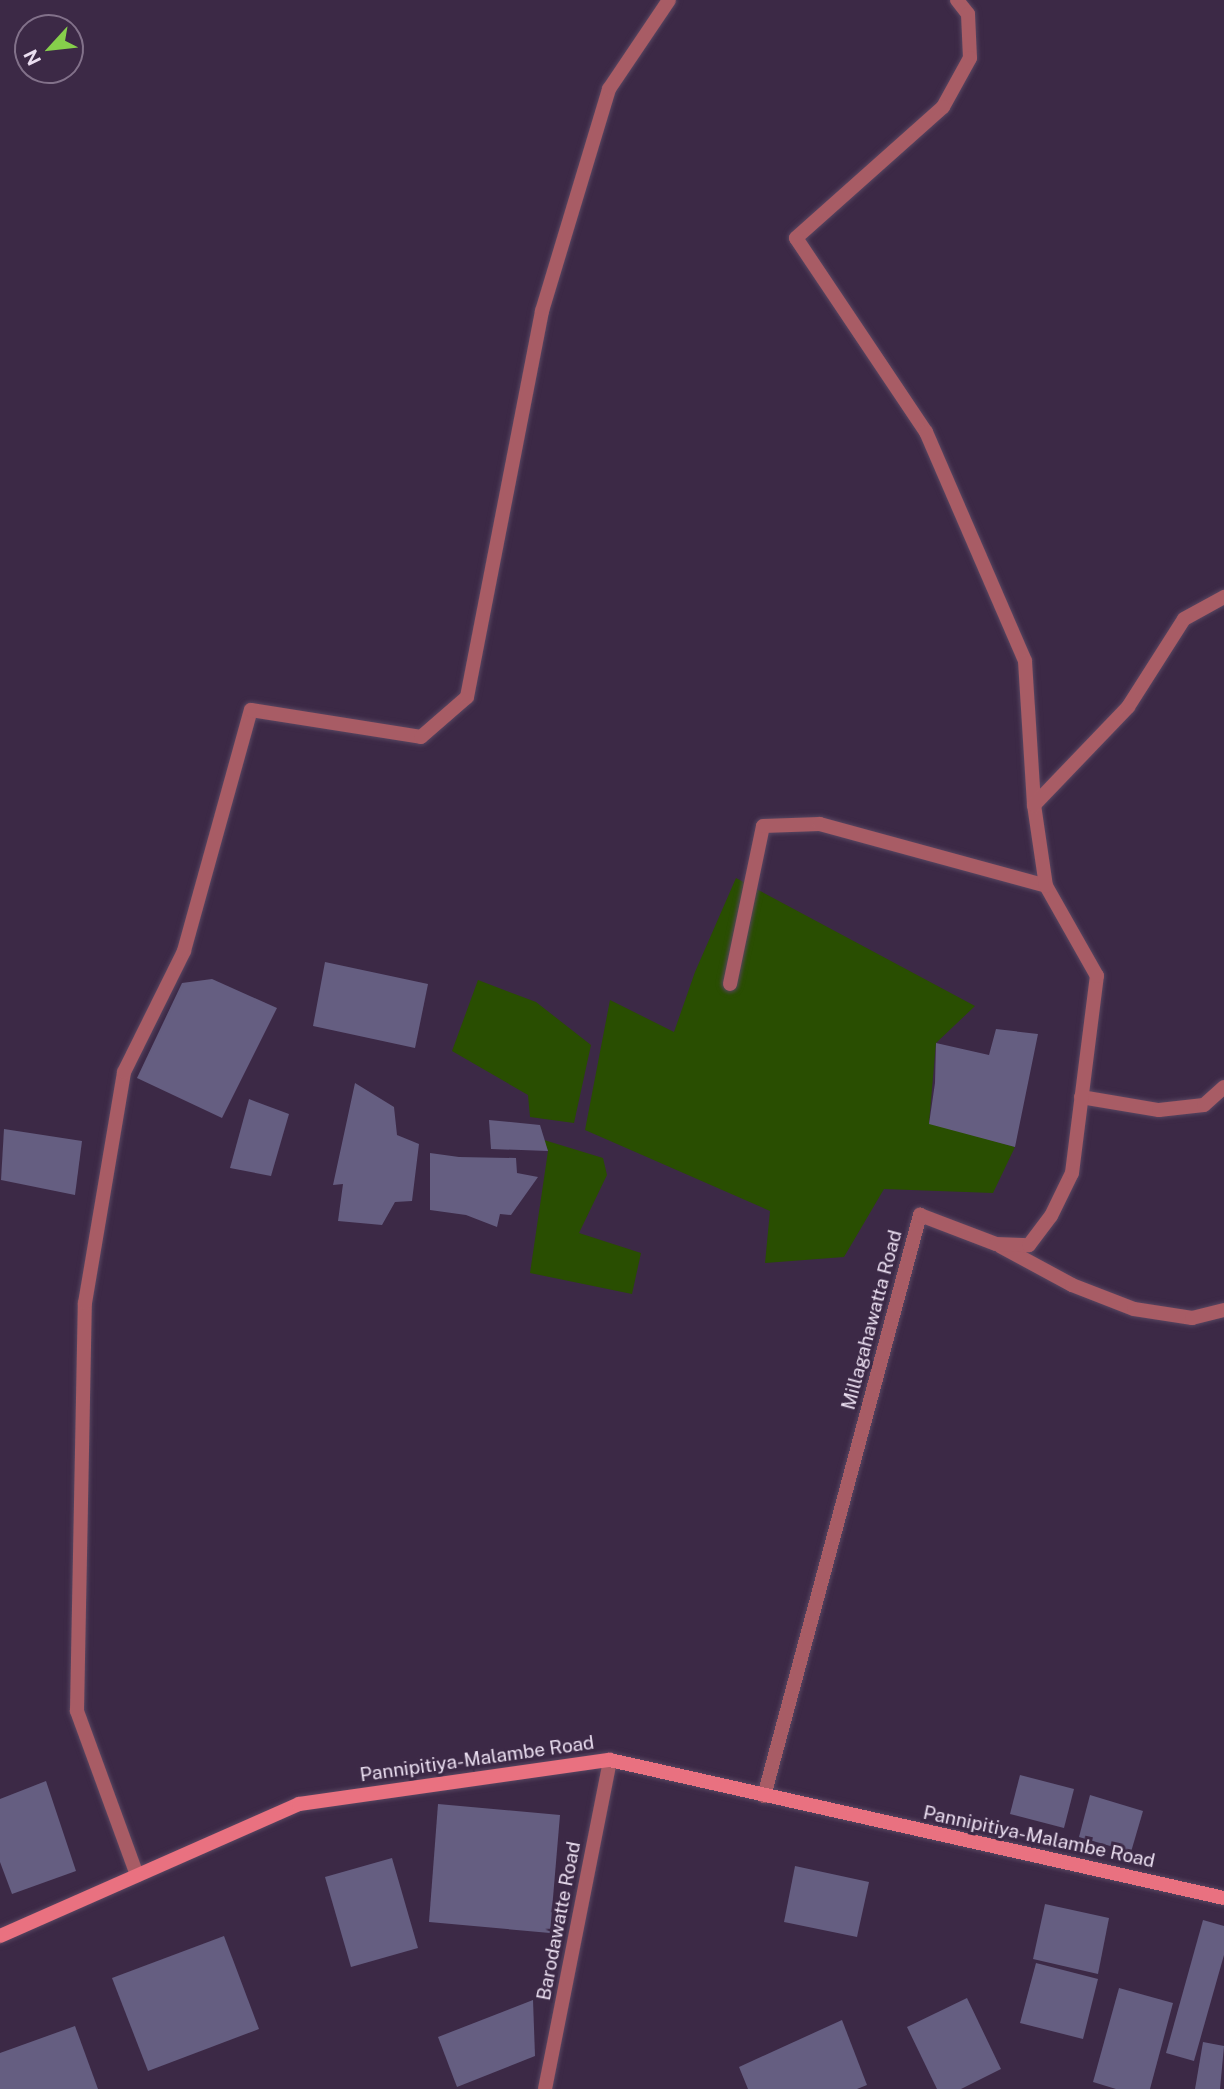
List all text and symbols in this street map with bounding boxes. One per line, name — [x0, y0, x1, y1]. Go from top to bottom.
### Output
north arrow — [14, 14, 84, 84]
text: N — [19, 46, 45, 69]
street label: Millagahawatta Road — [837, 1228, 907, 1412]
street label: Pannipitiya-Malambe Road — [358, 1731, 596, 1787]
street label: Pannipitiya-Malambe Road — [921, 1801, 1157, 1873]
street label: Barodawatte Road — [532, 1840, 586, 2002]

